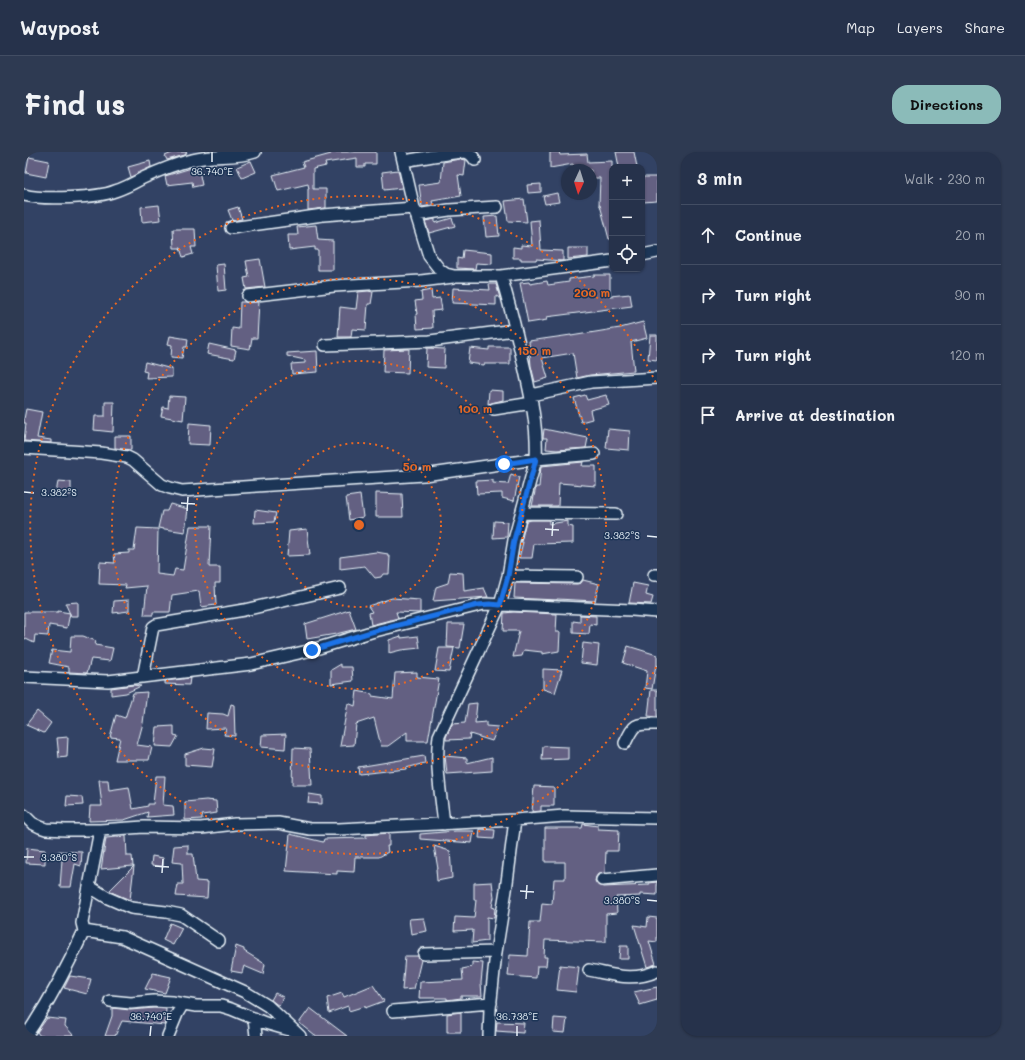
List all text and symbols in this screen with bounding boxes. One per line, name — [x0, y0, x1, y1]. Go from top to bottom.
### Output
text: Waypost — [20, 15, 100, 40]
text: Map — [846, 18, 875, 37]
text: Layers — [897, 18, 943, 37]
text: Share — [965, 18, 1005, 37]
button: Directions — [892, 85, 1001, 124]
text: Find us — [24, 86, 125, 122]
text: 36.740°E — [191, 164, 233, 178]
north arrow — [561, 164, 597, 200]
map controls — [609, 164, 645, 272]
button: + — [609, 164, 645, 200]
text: 3 min — [697, 167, 742, 189]
text: Walk · 230 m — [904, 170, 985, 187]
button: − — [609, 200, 645, 236]
icon: ahead — [697, 224, 719, 246]
text: Continue — [735, 225, 802, 245]
text: 20 m — [955, 226, 985, 243]
button: locate — [609, 236, 645, 272]
text: 200 m — [574, 284, 610, 300]
icon: right — [697, 284, 719, 306]
text: Turn right — [735, 285, 812, 305]
text: 90 m — [955, 286, 985, 303]
text: 150 m — [517, 342, 551, 358]
icon: right — [697, 344, 719, 366]
text: Turn right — [735, 345, 812, 365]
text: 120 m — [949, 346, 985, 363]
text: 100 m — [458, 400, 492, 416]
icon: arrive — [697, 404, 719, 426]
text: Arrive at destination — [735, 405, 895, 425]
route start — [495, 455, 513, 473]
text: 50 m — [403, 458, 431, 474]
text: 3.382°S — [41, 485, 77, 499]
centre of rings — [352, 518, 366, 532]
text: 3.382°S — [604, 528, 640, 542]
route end — [303, 641, 321, 659]
text: 3.380°S — [41, 850, 78, 864]
text: 3.380°S — [604, 893, 641, 907]
text: 36.740°E — [130, 1009, 172, 1023]
text: 36.738°E — [496, 1009, 538, 1023]

